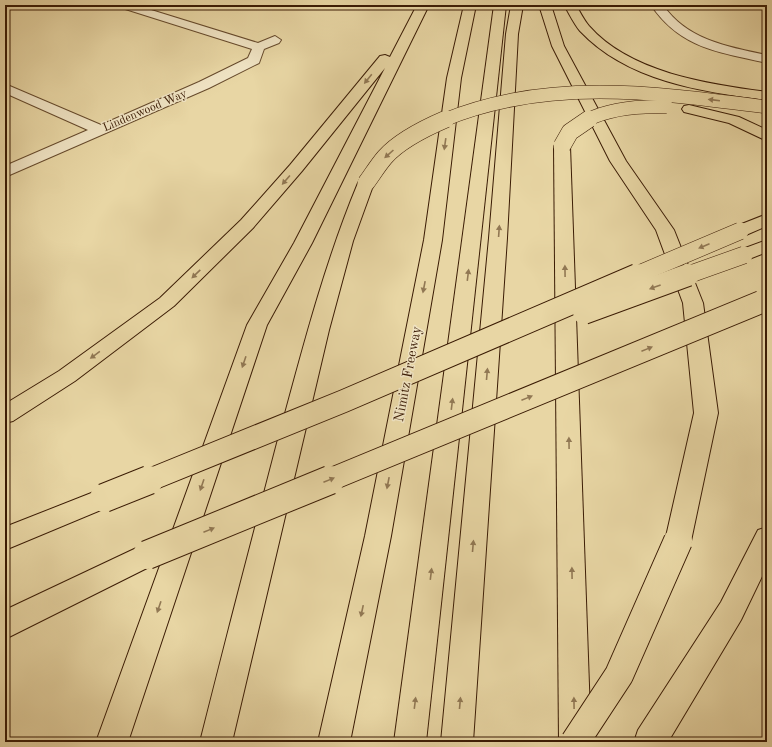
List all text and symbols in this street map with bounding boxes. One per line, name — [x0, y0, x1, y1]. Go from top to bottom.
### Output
one-way arrow — [364, 74, 373, 84]
street label: Lindenwood Way — [101, 88, 189, 134]
one-way arrow — [708, 97, 720, 104]
one-way arrow — [442, 138, 449, 150]
one-way arrow — [384, 150, 395, 159]
one-way arrow — [282, 175, 291, 184]
one-way arrow — [495, 225, 502, 237]
one-way arrow — [698, 244, 710, 250]
one-way arrow — [562, 264, 568, 277]
one-way arrow — [465, 268, 471, 281]
one-way arrow — [191, 269, 201, 279]
one-way arrow — [421, 281, 427, 293]
one-way arrow — [648, 284, 660, 290]
street label: Nimitz Freeway — [392, 324, 424, 423]
one-way arrow — [642, 346, 653, 352]
one-way arrow — [90, 351, 101, 359]
one-way arrow — [241, 356, 247, 368]
one-way arrow — [484, 368, 491, 380]
one-way arrow — [522, 395, 534, 401]
one-way arrow — [449, 398, 455, 410]
one-way arrow — [566, 436, 572, 449]
one-way arrow — [324, 477, 335, 483]
one-way arrow — [384, 477, 390, 489]
one-way arrow — [198, 479, 204, 491]
one-way arrow — [204, 526, 216, 532]
one-way arrow — [470, 540, 477, 552]
one-way arrow — [568, 567, 575, 579]
one-way arrow — [428, 568, 434, 580]
one-way arrow — [156, 602, 162, 614]
one-way arrow — [358, 605, 364, 617]
one-way arrow — [571, 696, 577, 709]
one-way arrow — [412, 697, 418, 709]
one-way arrow — [457, 697, 464, 709]

